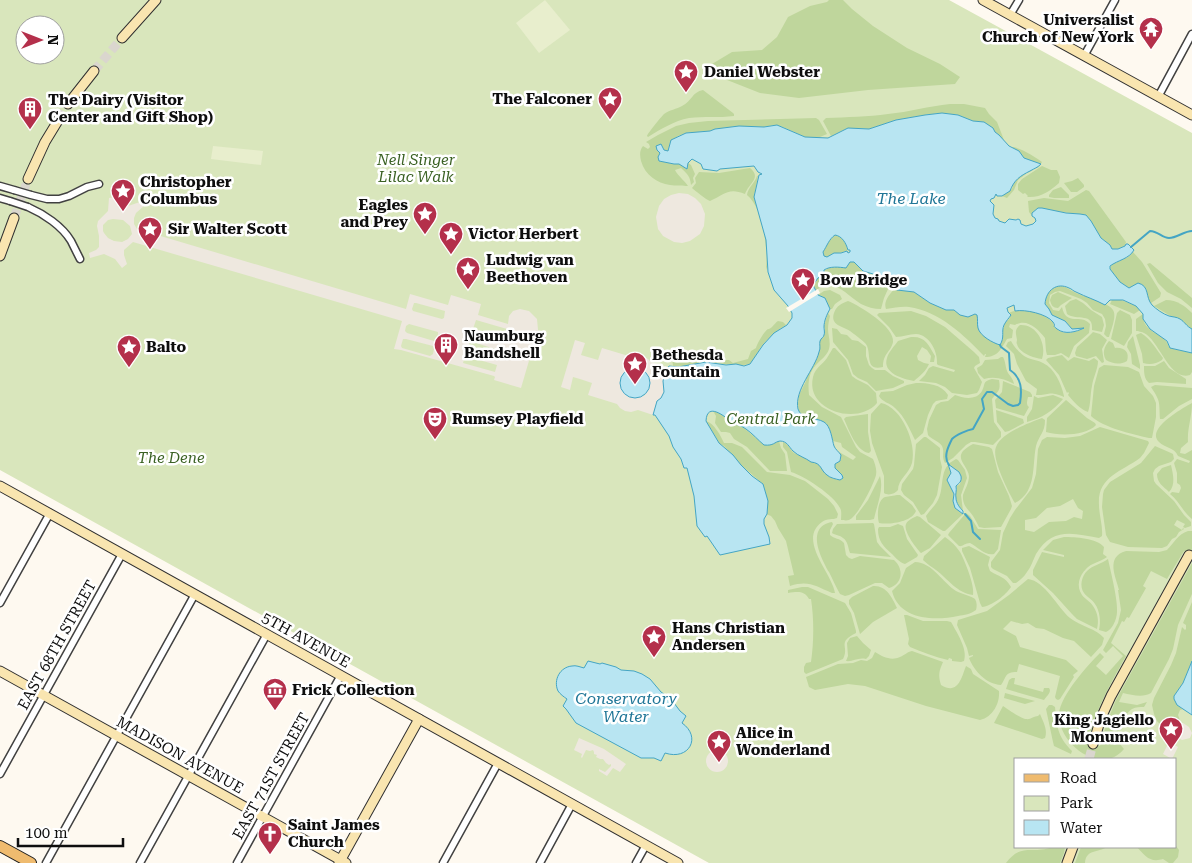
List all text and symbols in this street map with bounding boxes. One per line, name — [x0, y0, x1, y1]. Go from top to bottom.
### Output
place label: Universalist Church of New York — [982, 11, 1135, 46]
north arrow — [15, 15, 65, 65]
temple icon: Universalist Church of New York — [1138, 16, 1164, 50]
text: N — [45, 35, 61, 46]
place icon: Daniel Webster — [673, 59, 699, 93]
place label: Daniel Webster — [704, 63, 820, 81]
place icon: The Falconer — [597, 86, 623, 120]
place label: The Falconer — [492, 90, 592, 108]
place label: The Dairy (Visitor Center and Gift Shop) — [48, 91, 213, 126]
building icon: The Dairy (Visitor Center and Gift Shop) — [17, 96, 43, 130]
park label: Nell Singer Lilac Walk — [376, 151, 456, 186]
place label: Christopher Columbus — [140, 173, 232, 208]
place icon: Christopher Columbus — [110, 178, 136, 212]
water label: The Lake — [876, 189, 946, 208]
place label: Eagles and Prey — [340, 196, 408, 231]
place icon: Eagles and Prey — [412, 201, 438, 235]
place icon: Sir Walter Scott — [137, 216, 163, 250]
place label: Sir Walter Scott — [168, 220, 287, 238]
place icon: Victor Herbert — [438, 221, 464, 255]
place label: Victor Herbert — [468, 225, 579, 243]
place label: Ludwig van Beethoven — [486, 251, 574, 286]
place icon: Ludwig van Beethoven — [455, 256, 481, 290]
place icon: Bow Bridge — [790, 267, 816, 301]
place label: Bow Bridge — [820, 271, 908, 289]
place label: Naumburg Bandshell — [464, 327, 545, 362]
building icon: Naumburg Bandshell — [433, 332, 459, 366]
place icon: Balto — [116, 334, 142, 368]
place label: Balto — [146, 338, 186, 356]
place label: Bethesda Fountain — [652, 346, 723, 381]
place icon: Bethesda Fountain — [622, 351, 648, 385]
theatre icon: Rumsey Playfield — [422, 406, 448, 440]
place label: Rumsey Playfield — [452, 410, 584, 428]
park label: Central Park — [727, 410, 816, 428]
park label: The Dene — [137, 449, 205, 467]
street label: EAST 68TH STREET — [14, 577, 100, 713]
street label: 5TH AVENUE — [259, 608, 353, 672]
place label: Hans Christian Andersen — [672, 619, 785, 654]
place icon: Hans Christian Andersen — [641, 624, 667, 658]
museum icon: Frick Collection — [262, 677, 288, 711]
place label: Frick Collection — [292, 681, 414, 699]
water label: Conservatory Water — [575, 689, 677, 726]
street label: EAST 71ST STREET — [229, 710, 313, 842]
place label: King Jagiello Monument — [1054, 711, 1154, 746]
street label: MADISON AVENUE — [113, 713, 247, 797]
place icon: King Jagiello Monument — [1158, 716, 1184, 750]
place label: Alice in Wonderland — [736, 724, 830, 759]
place icon: Alice in Wonderland — [706, 729, 732, 763]
legend — [1014, 758, 1177, 848]
text: Road — [1060, 769, 1097, 787]
text: Park — [1060, 794, 1094, 812]
scale bar — [18, 816, 122, 848]
place label: Saint James Church — [288, 816, 380, 851]
text: Water — [1060, 819, 1102, 837]
church icon: Saint James Church — [257, 821, 283, 855]
text: 100 m — [25, 824, 68, 842]

